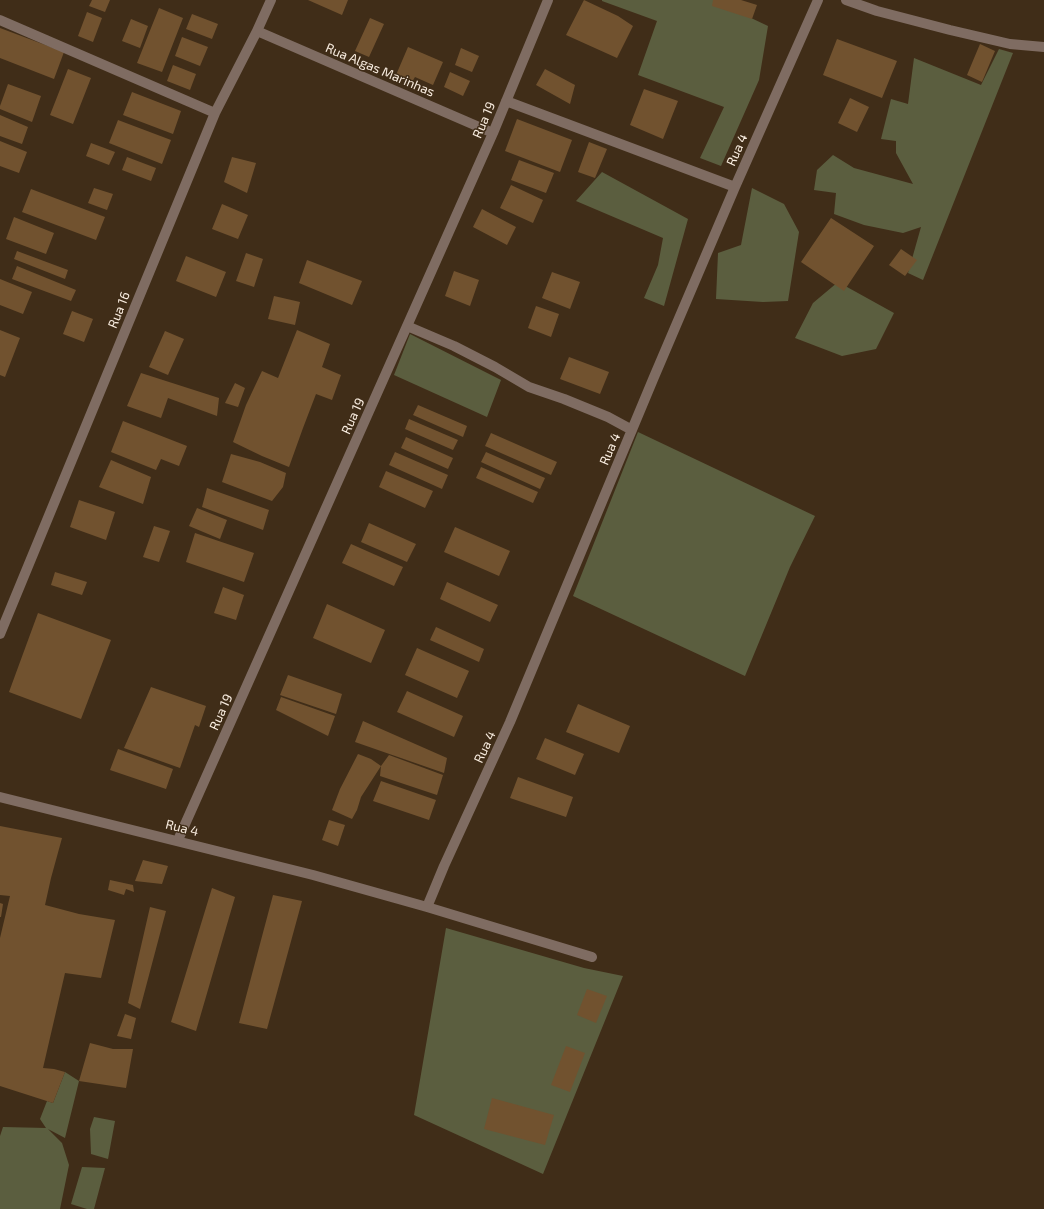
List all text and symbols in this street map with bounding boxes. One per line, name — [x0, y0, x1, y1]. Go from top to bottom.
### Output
street label: Rua Algas Marinhas — [323, 40, 437, 100]
street label: Rua 19 — [469, 99, 499, 141]
street label: Rua 4 — [723, 132, 751, 168]
street label: Rua 16 — [105, 289, 133, 331]
street label: Rua 19 — [338, 395, 368, 437]
street label: Rua 4 — [596, 431, 624, 467]
street label: Rua 19 — [206, 691, 236, 733]
street label: Rua 4 — [471, 729, 499, 765]
street label: Rua 4 — [164, 816, 200, 840]

